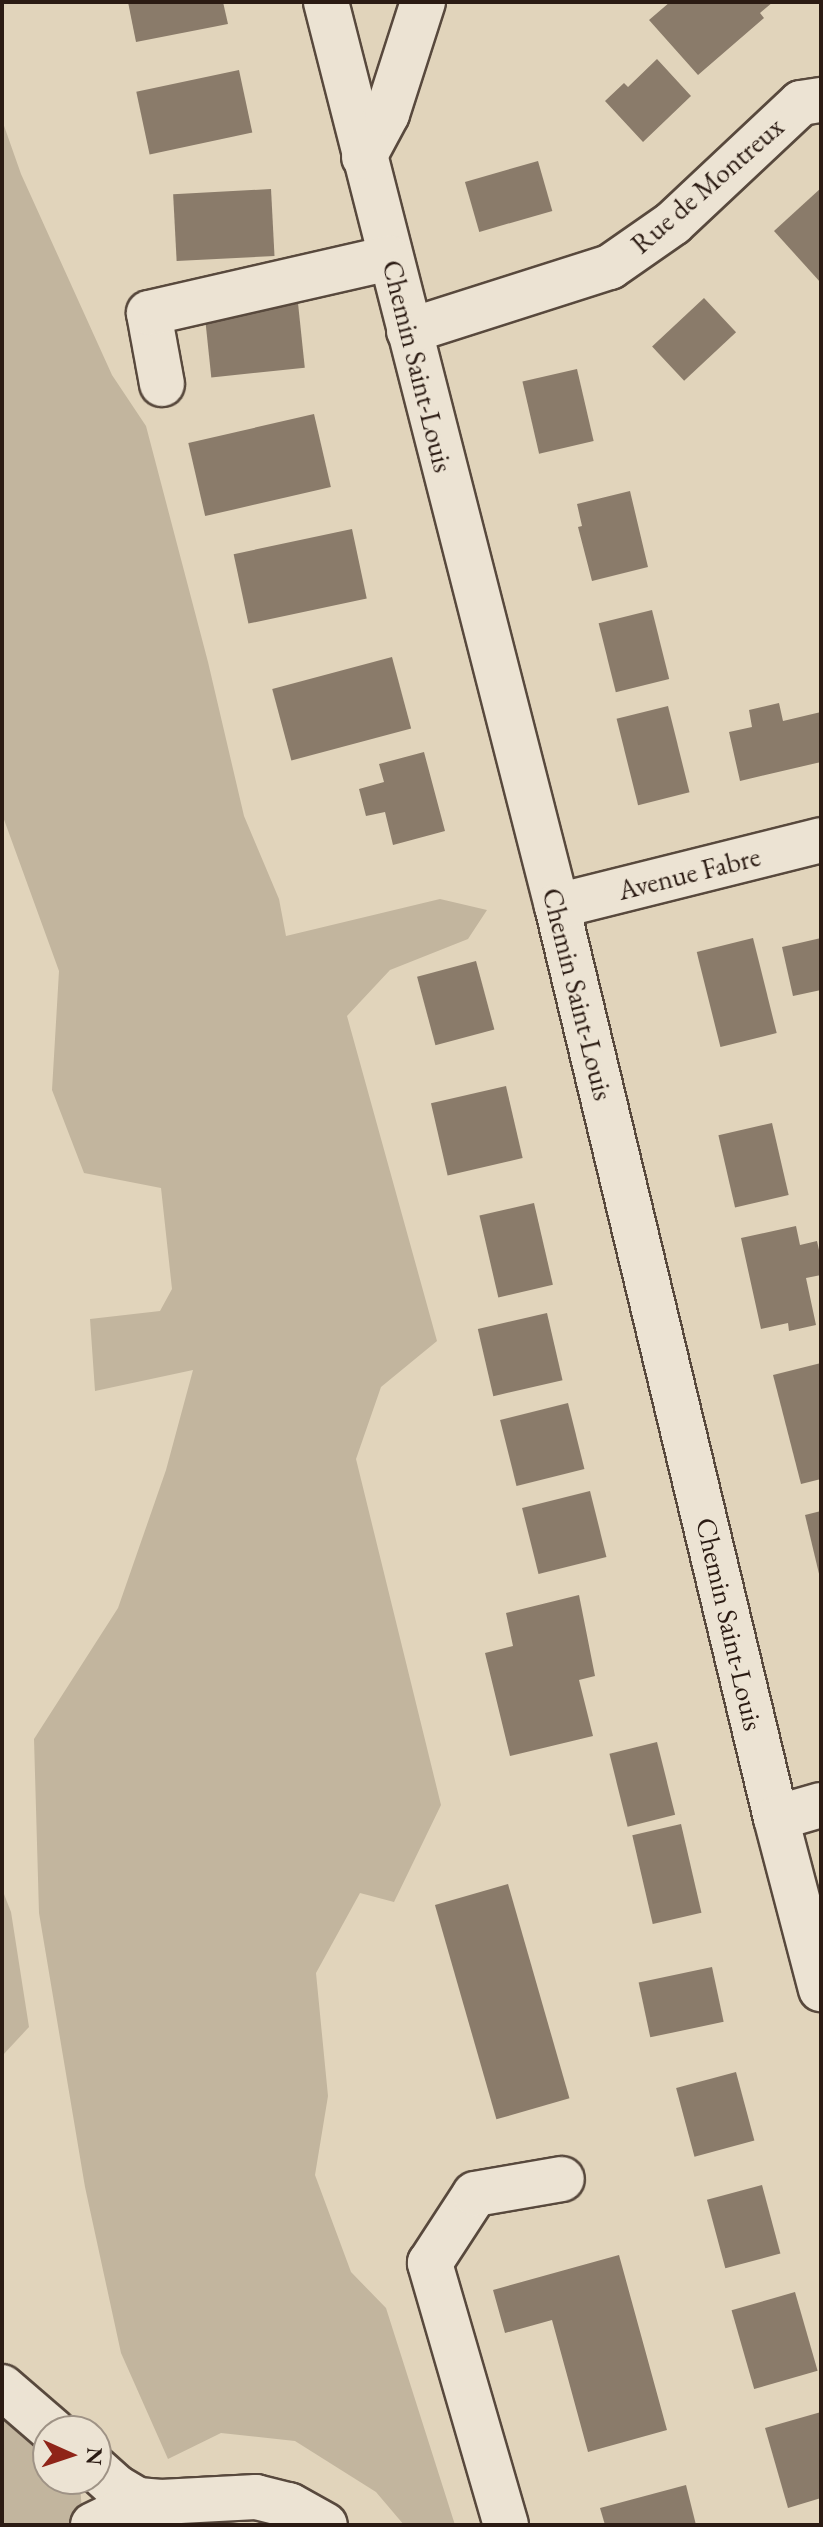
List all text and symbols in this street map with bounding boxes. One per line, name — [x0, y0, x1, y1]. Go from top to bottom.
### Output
street label: Rue de Montreux — [624, 110, 790, 260]
street label: Chemin Saint-Louis — [375, 256, 461, 476]
street label: Avenue Fabre — [614, 839, 764, 907]
street label: Chemin Saint-Louis — [535, 884, 621, 1104]
street label: Chemin Saint-Louis — [689, 1514, 771, 1734]
north arrow — [32, 2415, 112, 2495]
text: N — [80, 2447, 109, 2466]

